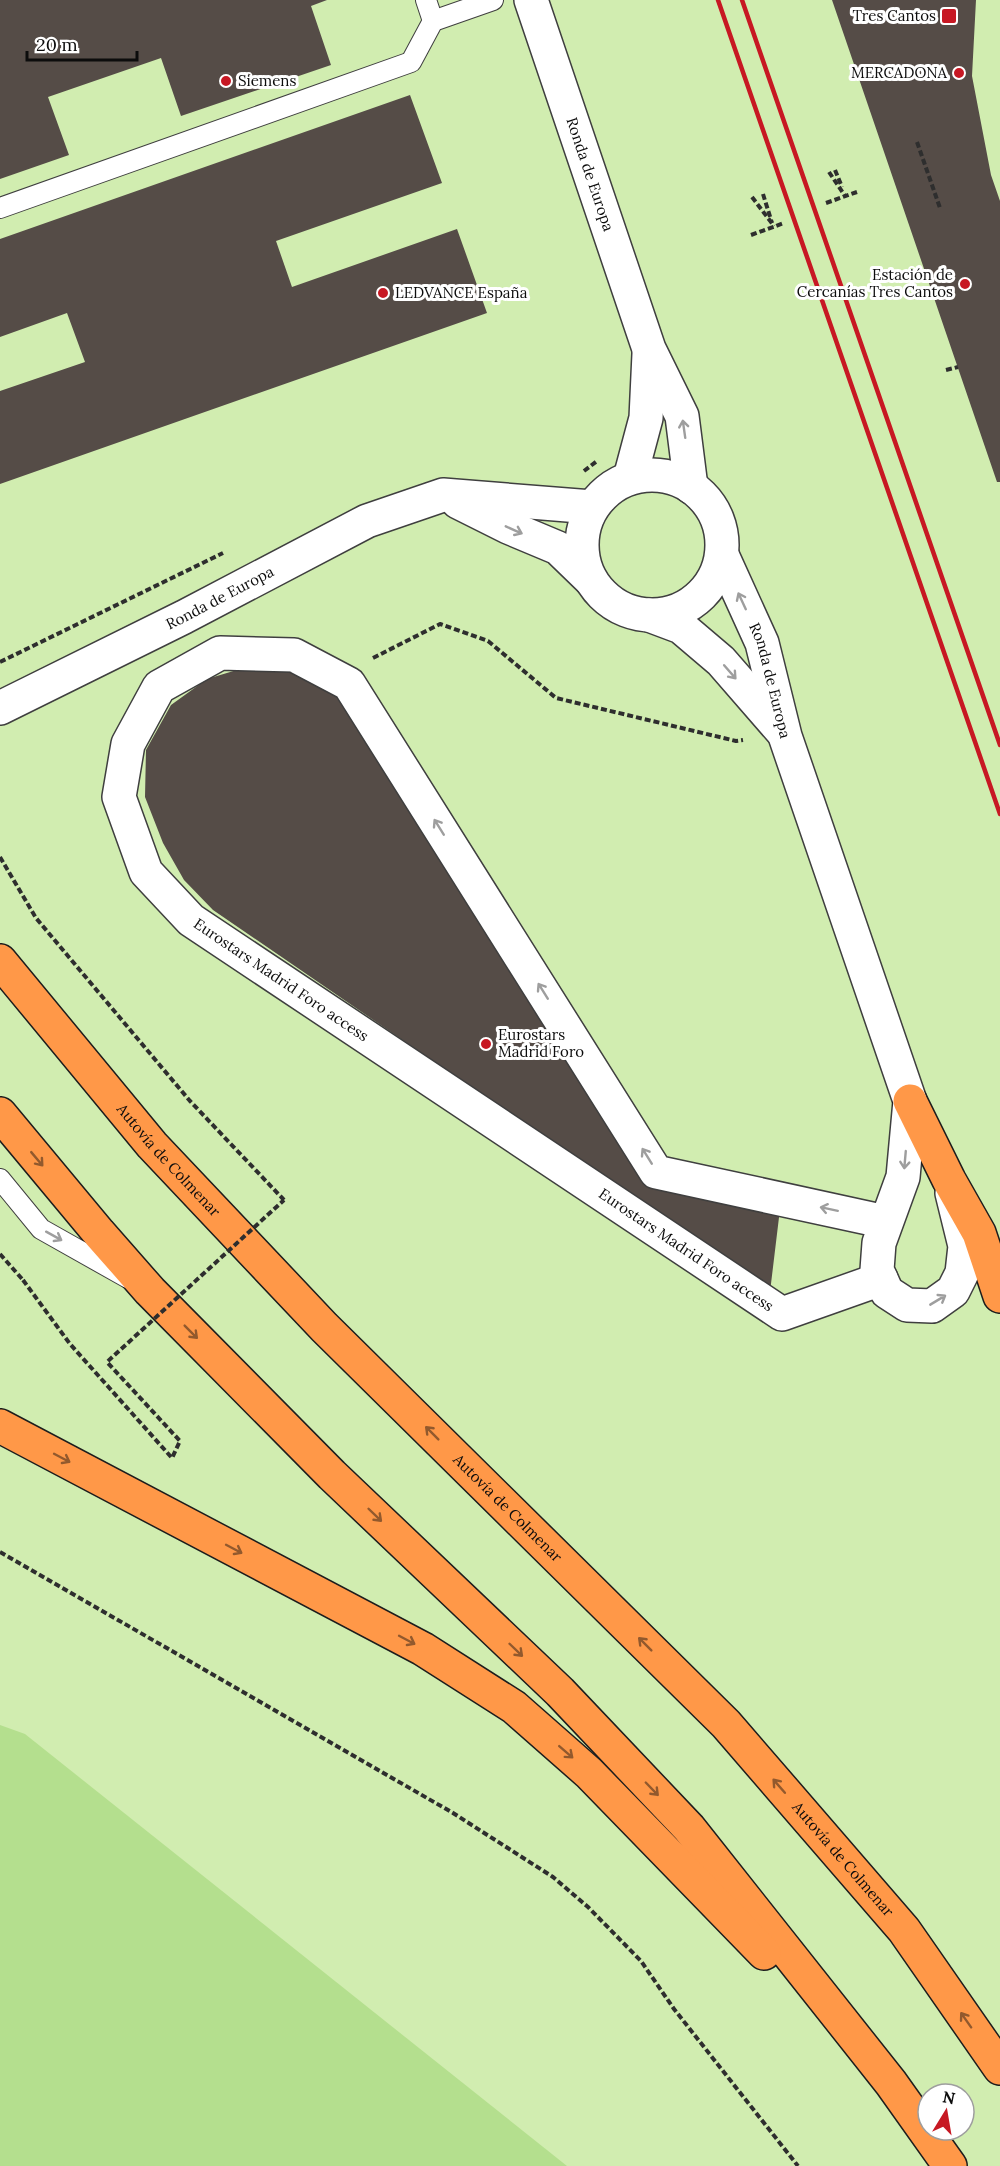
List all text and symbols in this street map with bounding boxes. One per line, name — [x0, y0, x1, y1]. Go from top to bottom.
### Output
place label: Tres Cantos — [852, 6, 936, 25]
marker: Tres Cantos — [940, 7, 958, 25]
scale bar — [27, 24, 136, 62]
text: 20 m — [36, 33, 78, 56]
place label: MERCADONA — [851, 63, 948, 82]
marker: MERCADONA — [952, 66, 966, 80]
place label: Siemens — [238, 71, 296, 90]
marker: Siemens — [219, 74, 233, 88]
street label: Ronda de Europa — [562, 115, 619, 234]
place label: Estación de Cercanías Tres Cantos — [797, 265, 953, 301]
marker: Estación de Cercanías Tres Cantos — [958, 277, 972, 291]
place label: LEDVANCE España — [395, 283, 528, 302]
marker: LEDVANCE España — [376, 286, 390, 300]
one-way arrow — [678, 419, 689, 439]
one-way arrow — [505, 525, 523, 536]
street label: Ronda de Europa — [163, 561, 277, 633]
one-way arrow — [736, 592, 747, 610]
street label: Ronda de Europa — [745, 620, 795, 740]
one-way arrow — [723, 664, 737, 679]
one-way arrow — [432, 818, 445, 835]
street label: Eurostars Madrid Foro access — [190, 914, 372, 1045]
one-way arrow — [536, 983, 549, 1000]
place label: Eurostars Madrid Foro — [498, 1025, 584, 1061]
marker: Eurostars Madrid Foro — [479, 1037, 493, 1051]
street label: Autovía de Colmenar — [112, 1099, 225, 1221]
one-way arrow — [640, 1148, 652, 1165]
one-way arrow — [899, 1149, 910, 1169]
one-way arrow — [30, 1151, 44, 1166]
street label: Eurostars Madrid Foro access — [595, 1184, 777, 1315]
one-way arrow — [820, 1203, 839, 1215]
one-way arrow — [44, 1231, 62, 1242]
one-way arrow — [929, 1294, 946, 1306]
one-way arrow — [184, 1325, 199, 1340]
one-way arrow — [424, 1426, 439, 1441]
street label: Autovía de Colmenar — [449, 1449, 567, 1566]
one-way arrow — [52, 1453, 70, 1464]
one-way arrow — [367, 1508, 382, 1523]
one-way arrow — [225, 1544, 243, 1555]
one-way arrow — [397, 1635, 415, 1646]
one-way arrow — [638, 1637, 653, 1652]
one-way arrow — [508, 1643, 523, 1657]
one-way arrow — [558, 1745, 573, 1759]
one-way arrow — [773, 1778, 786, 1794]
one-way arrow — [645, 1782, 660, 1797]
street label: Autovía de Colmenar — [788, 1797, 899, 1921]
one-way arrow — [960, 2012, 973, 2028]
north arrow — [916, 2082, 976, 2142]
text: N — [941, 2086, 957, 2108]

